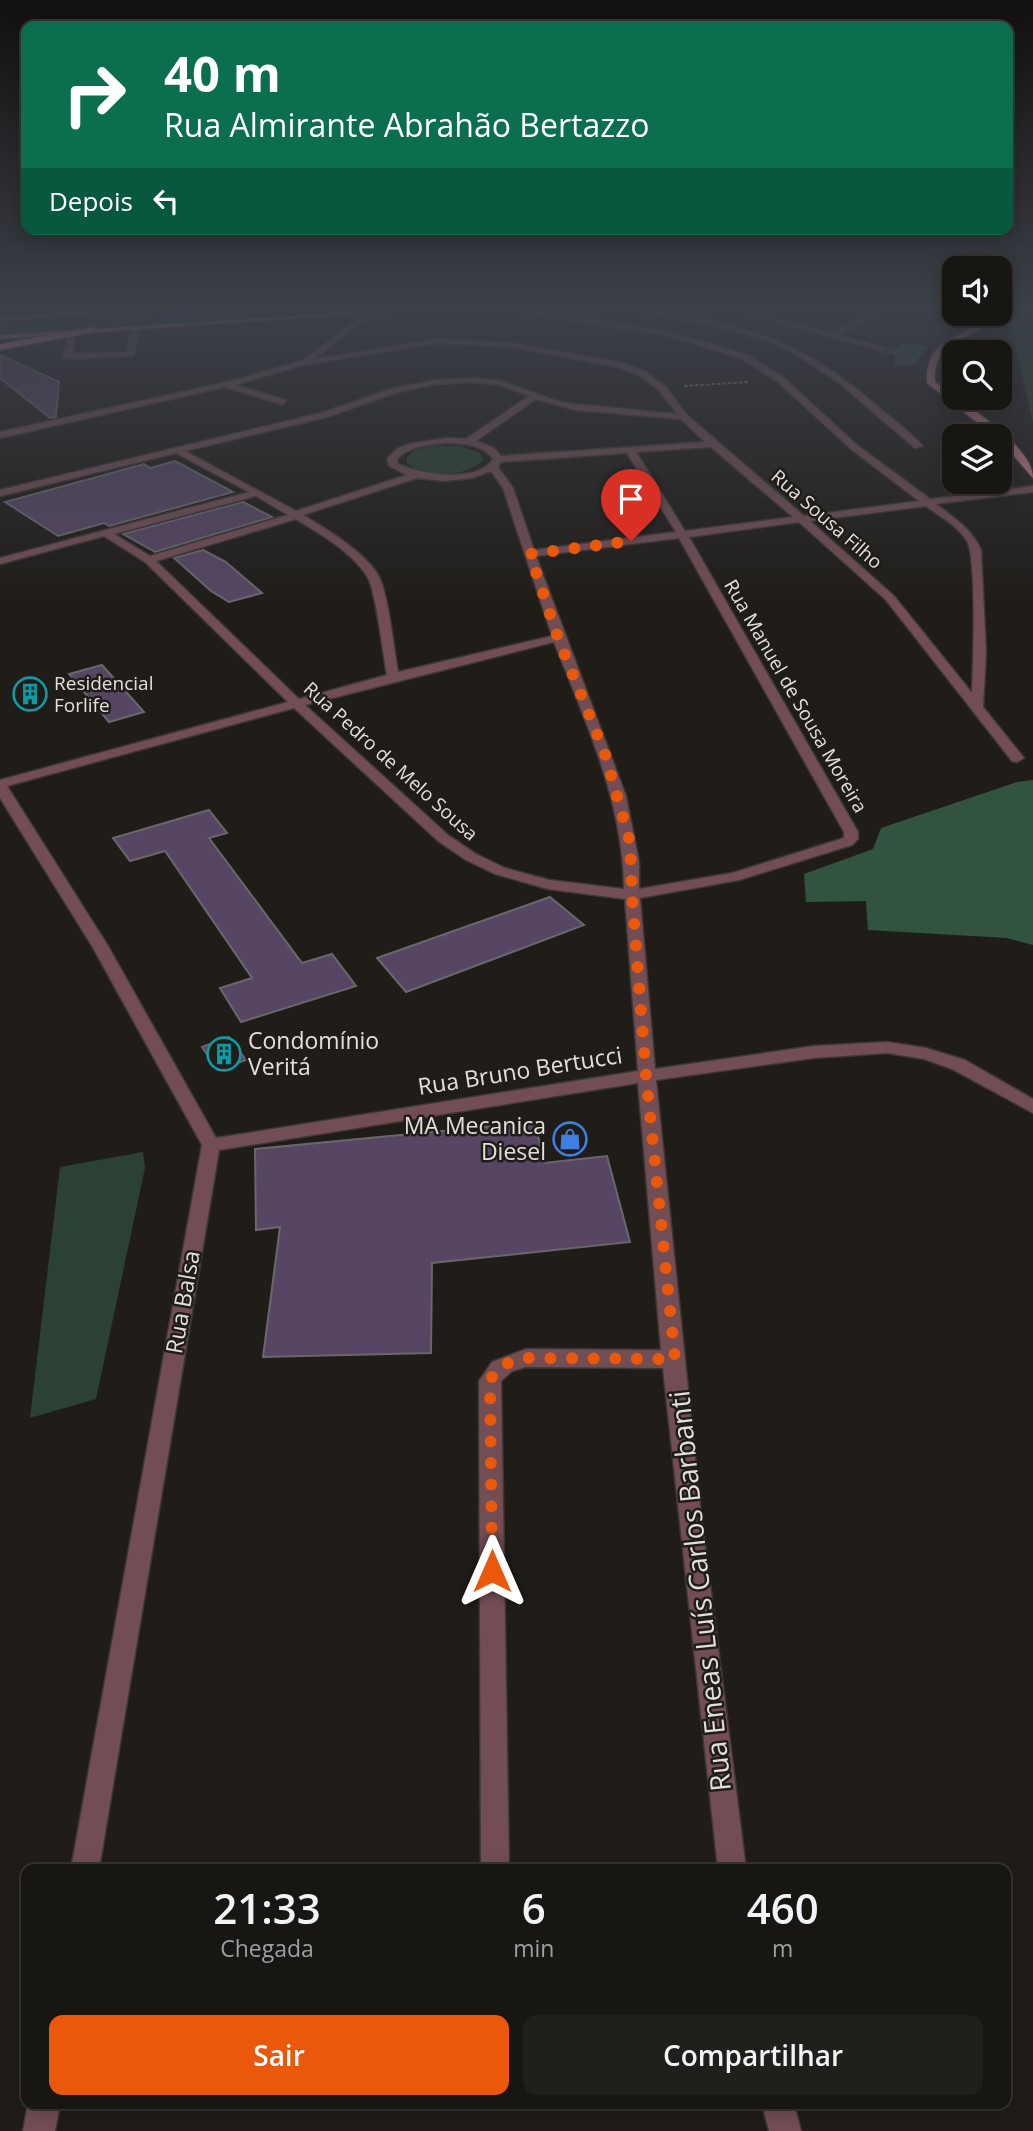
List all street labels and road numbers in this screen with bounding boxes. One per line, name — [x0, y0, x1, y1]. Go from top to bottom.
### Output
street label: Rua Sousa Filho — [766, 463, 888, 575]
street label: Rua Manuel de Sousa Moreira — [718, 575, 874, 817]
street label: Rua Pedro de Melo Sousa — [298, 676, 484, 846]
street label: Rua Bruno Bertucci — [415, 1038, 624, 1102]
street label: Rua Balsa — [157, 1248, 207, 1356]
street label: Rua Eneas Luís Carlos Barbanti — [659, 1389, 739, 1793]

